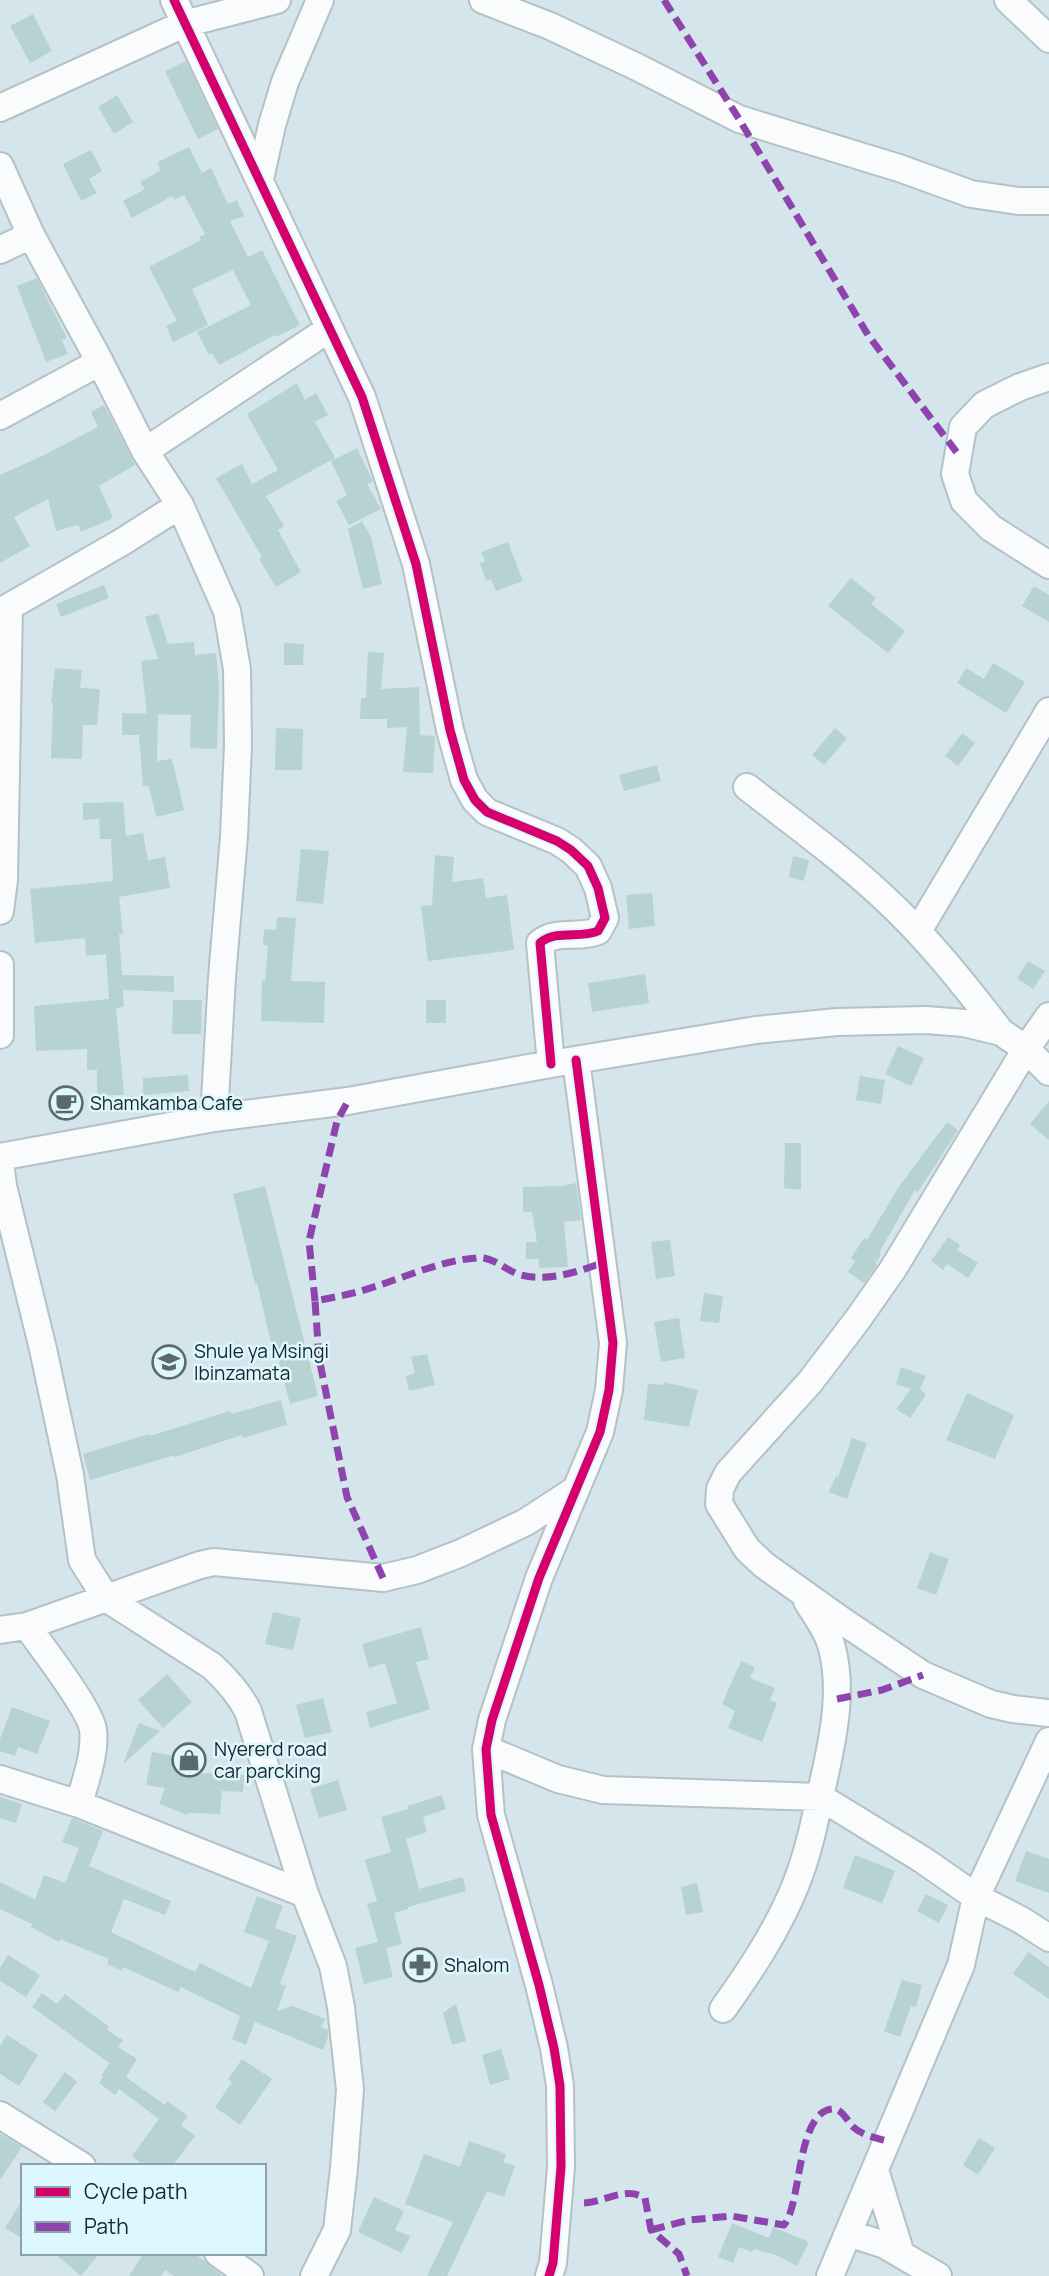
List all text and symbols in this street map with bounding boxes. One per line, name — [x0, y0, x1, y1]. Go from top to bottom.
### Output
cafe icon: Shamkamba Cafe — [47, 1084, 85, 1122]
place label: Shamkamba Cafe — [90, 1090, 243, 1116]
place label: Shule ya Msingi Ibinzamata — [194, 1338, 329, 1386]
school or university icon: Shule ya Msingi Ibinzamata — [150, 1343, 188, 1381]
place label: Nyererd road car parcking — [214, 1736, 327, 1784]
shop icon: Nyererd road car parcking — [170, 1741, 208, 1779]
pharmacy icon: Shalom — [401, 1946, 439, 1984]
place label: Shalom — [444, 1952, 509, 1978]
legend — [21, 2164, 266, 2255]
text: Cycle path — [84, 2177, 187, 2205]
text: Path — [84, 2212, 129, 2240]

